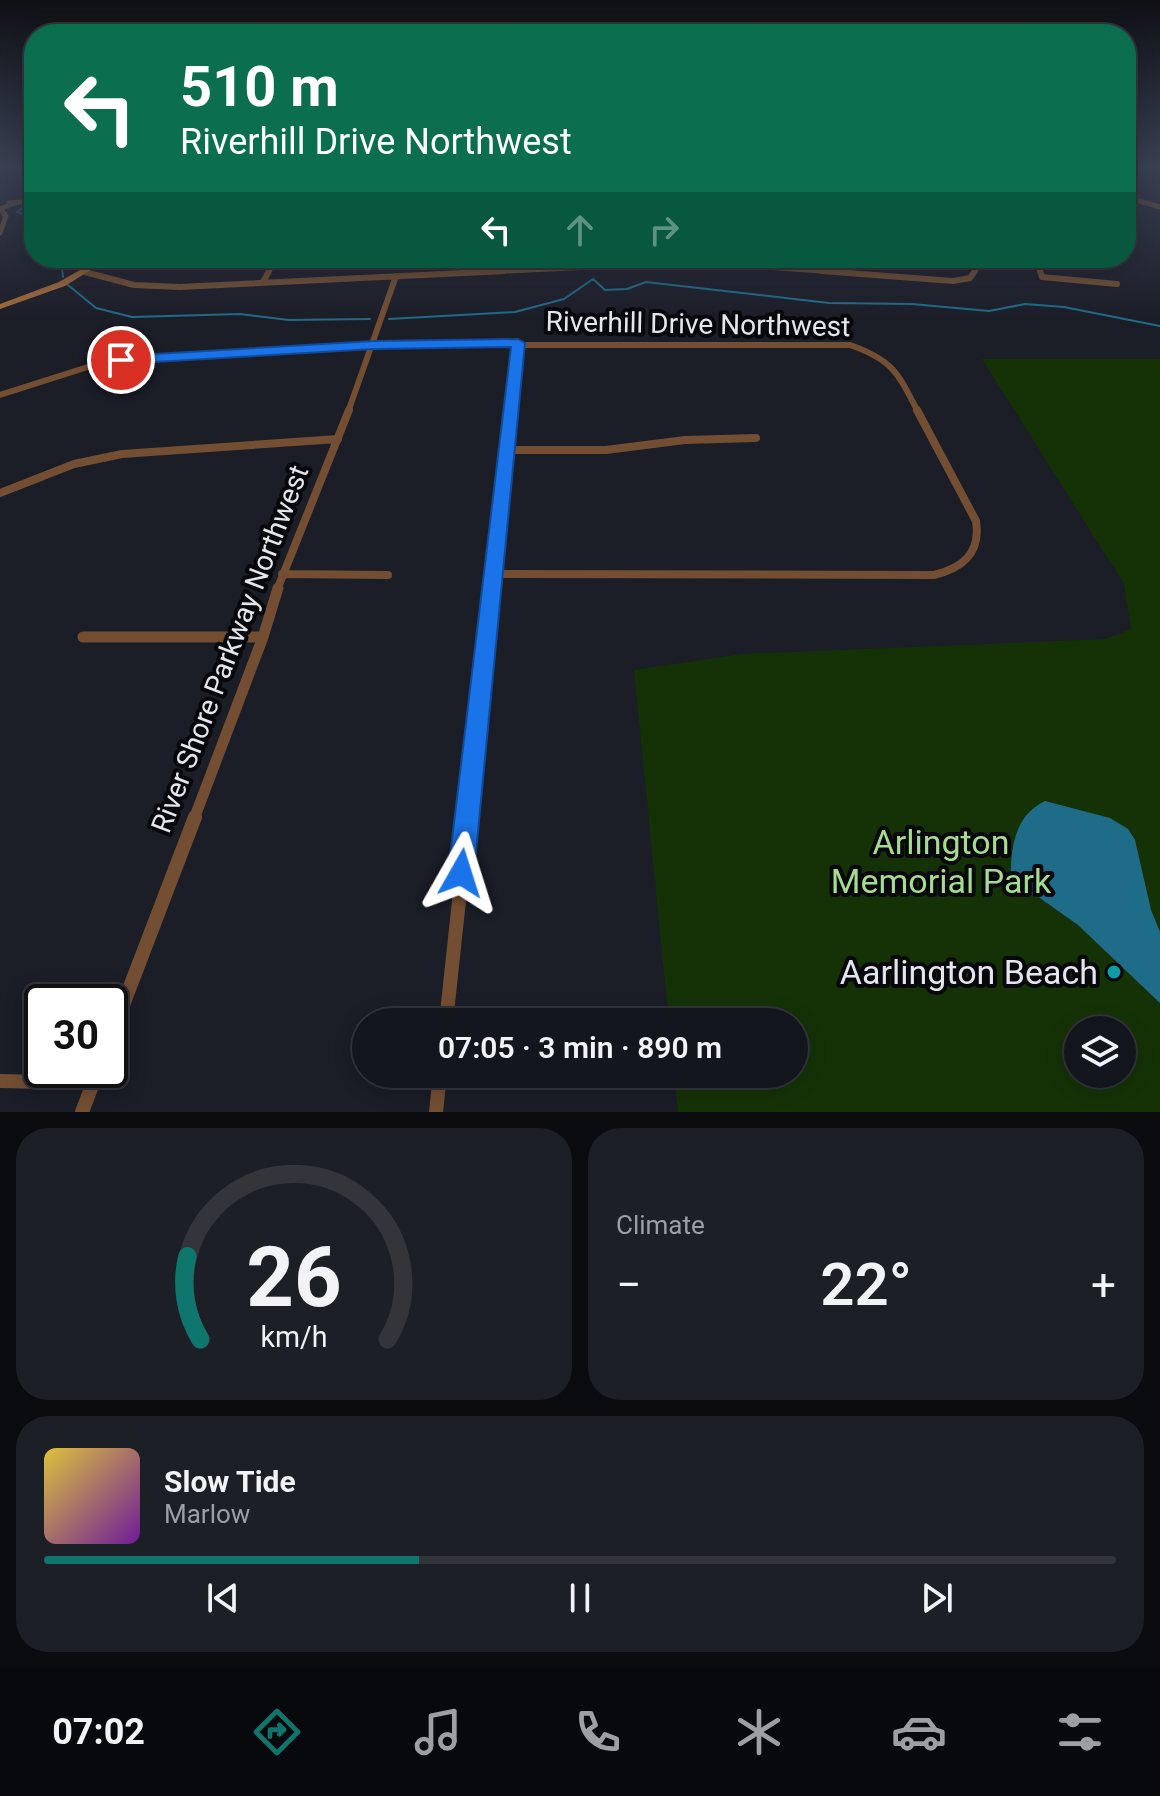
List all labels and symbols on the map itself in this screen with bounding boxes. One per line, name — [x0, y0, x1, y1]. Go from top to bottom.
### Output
street label: Riverhill Drive Northwest — [545, 305, 851, 343]
pin — [87, 326, 155, 394]
street label: River Shore Parkway Northwest — [145, 461, 315, 837]
park label: Arlington Memorial Park — [831, 822, 1052, 901]
position arrow — [419, 831, 503, 915]
place label: Aarlington Beach — [840, 952, 1098, 992]
marker: Aarlington Beach — [1105, 963, 1123, 981]
speed limit sign: 30 — [24, 984, 128, 1088]

